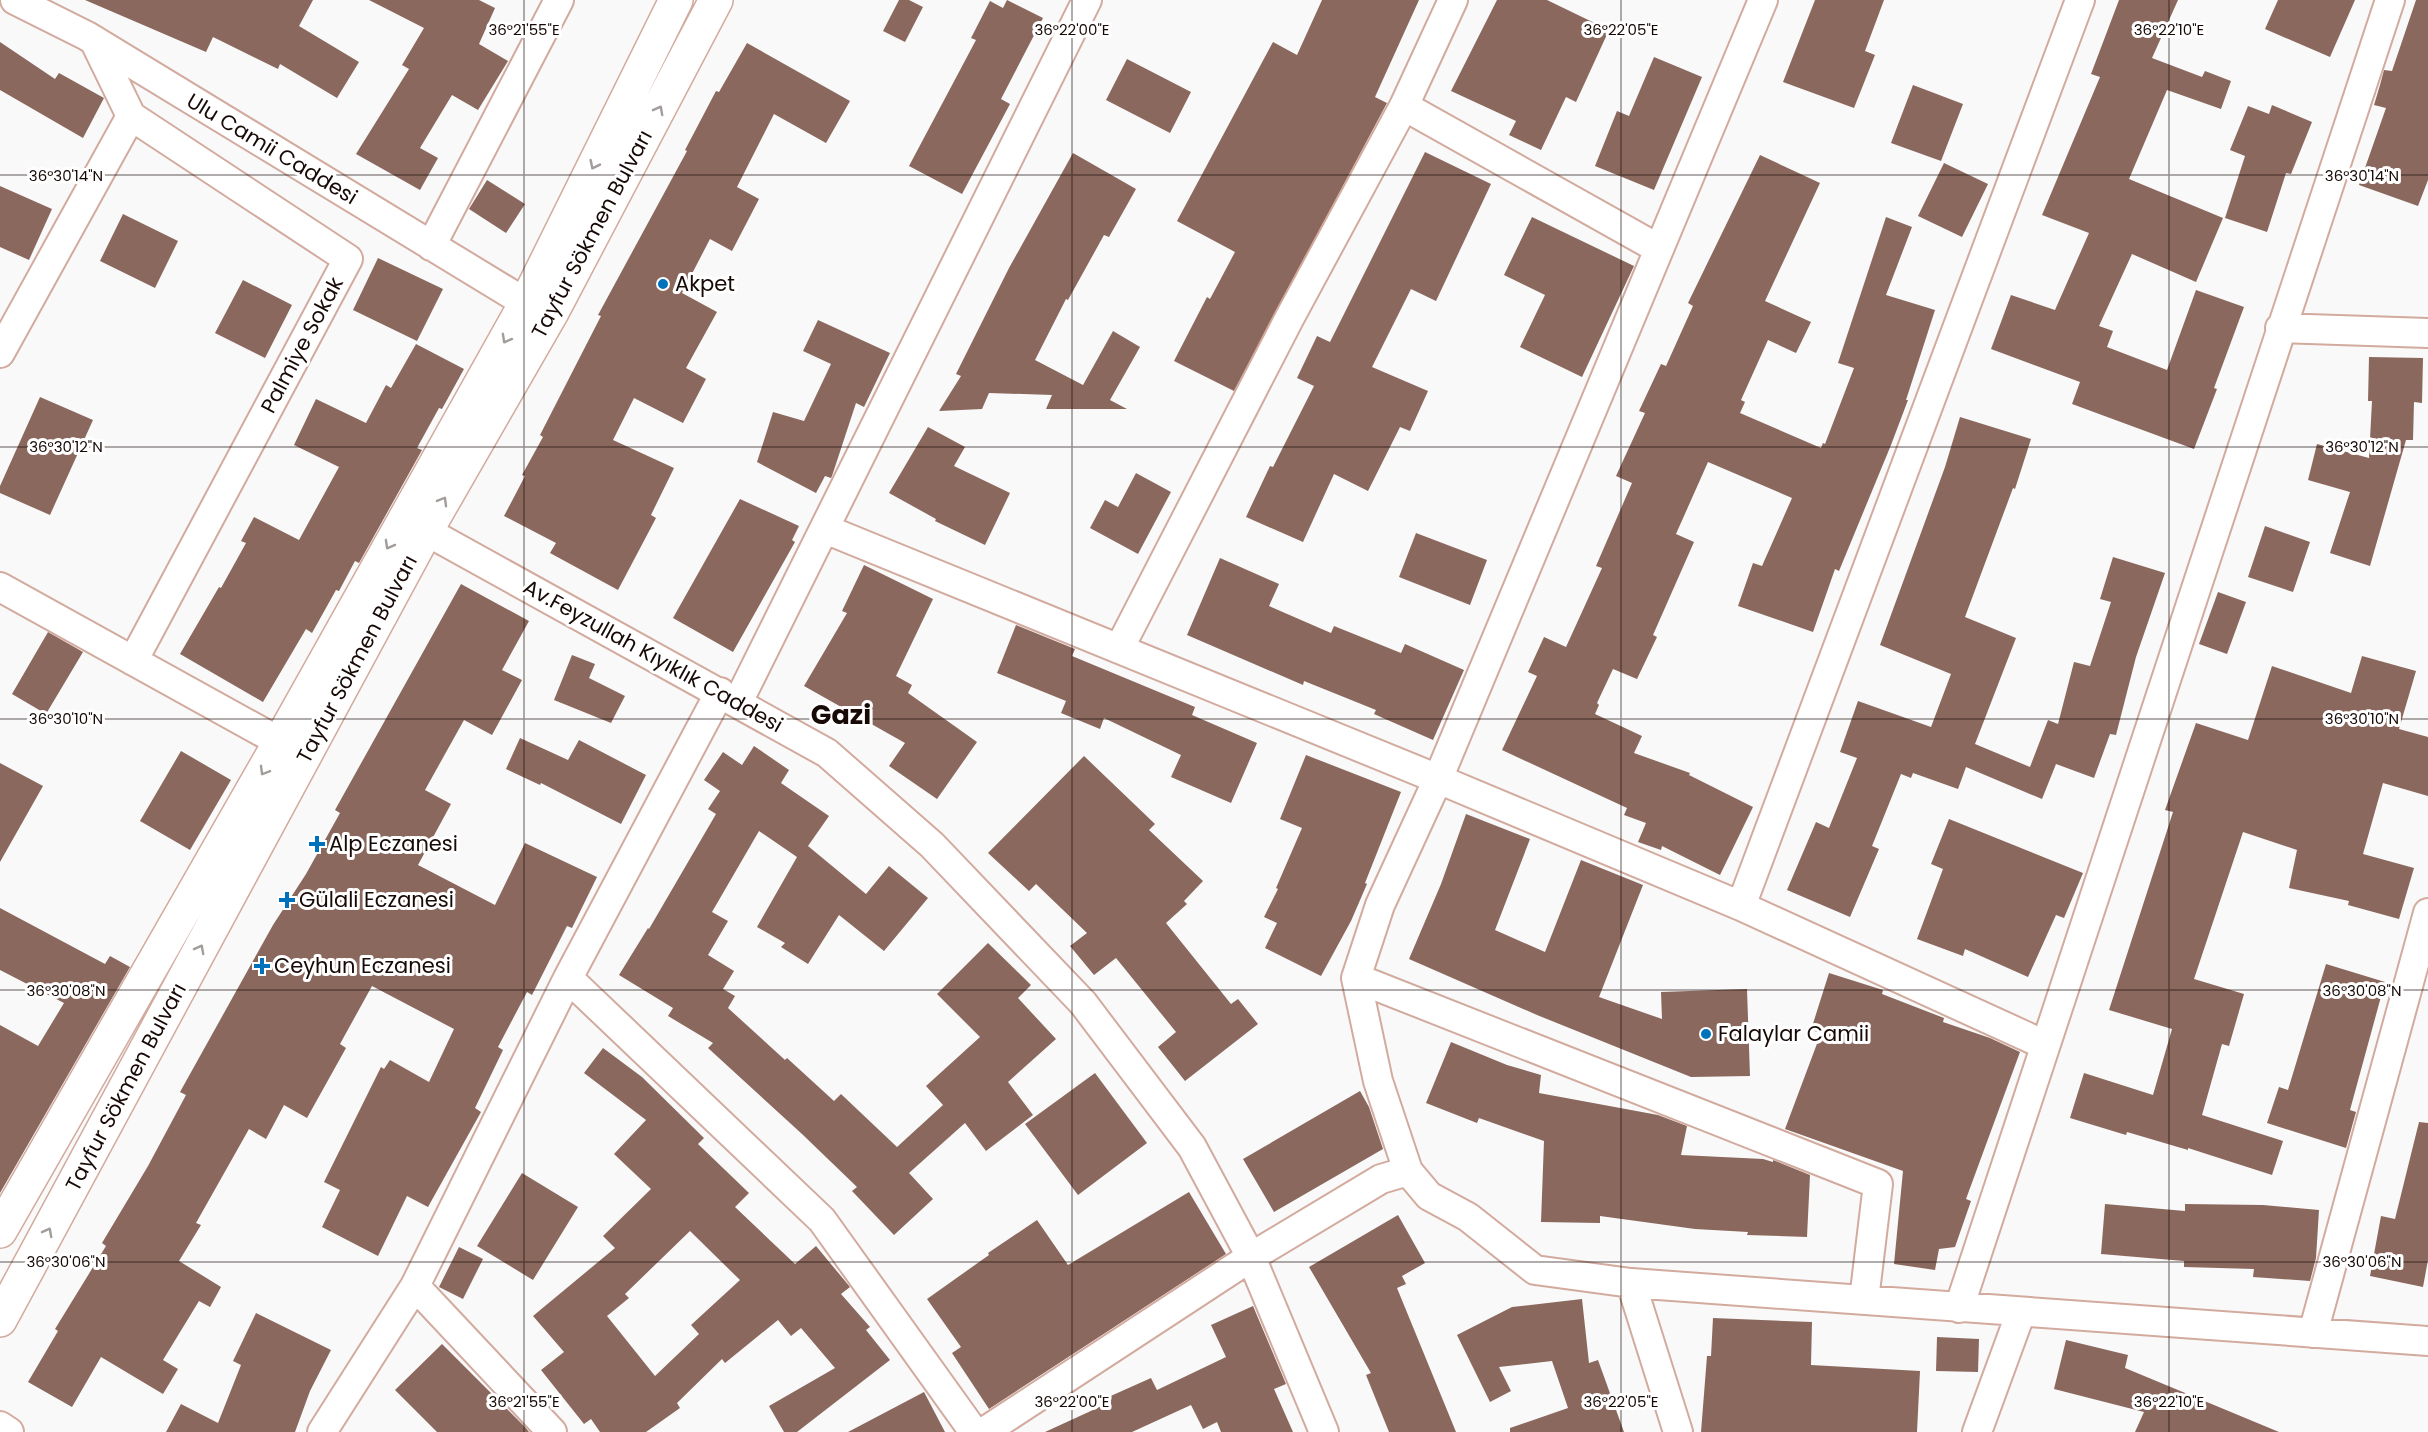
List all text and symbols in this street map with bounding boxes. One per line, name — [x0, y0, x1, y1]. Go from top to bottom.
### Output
text: 36°21'55"E — [488, 19, 560, 40]
text: 36°22'00"E — [1034, 19, 1110, 40]
text: 36°22'05"E — [1583, 19, 1659, 40]
text: 36°22'10"E — [2134, 19, 2204, 40]
street label: Ulu Camii Caddesi — [182, 86, 363, 211]
one-way arrow — [651, 105, 663, 116]
street label: Tayfur Sökmen Bulvarı — [524, 125, 659, 343]
one-way arrow — [590, 159, 602, 170]
text: 36°30'14"N — [29, 165, 103, 186]
text: 36°30'14"N — [2325, 165, 2399, 186]
place label: Akpet — [675, 269, 735, 298]
street label: Palmiye Sokak — [253, 271, 350, 418]
marker: Akpet — [656, 277, 670, 291]
one-way arrow — [501, 333, 513, 343]
text: 36°30'12"N — [29, 436, 103, 457]
text: 36°30'12"N — [2325, 436, 2399, 457]
one-way arrow — [436, 497, 447, 507]
one-way arrow — [385, 539, 397, 550]
street label: Tayfur Sökmen Bulvarı — [289, 550, 424, 768]
street label: Av.Feyzullah Kıyıklık Caddesi — [518, 572, 788, 739]
district label: Gazi — [811, 696, 871, 733]
text: 36°30'10"N — [29, 708, 103, 729]
text: 36°30'10"N — [2325, 708, 2399, 729]
one-way arrow — [259, 764, 271, 775]
place label: Alp Eczanesi — [329, 829, 458, 858]
marker: Alp Eczanesi — [310, 837, 324, 851]
place label: Gülali Eczanesi — [299, 885, 454, 914]
marker: Gülali Eczanesi — [280, 893, 294, 907]
one-way arrow — [193, 945, 204, 956]
place label: Ceyhun Eczanesi — [274, 951, 451, 980]
marker: Ceyhun Eczanesi — [255, 959, 269, 973]
street label: Tayfur Sökmen Bulvarı — [58, 978, 193, 1196]
text: 36°30'08"N — [27, 980, 105, 1001]
text: 36°30'08"N — [2323, 980, 2401, 1001]
place label: Falaylar Camii — [1718, 1019, 1869, 1048]
marker: Falaylar Camii — [1699, 1027, 1713, 1041]
one-way arrow — [41, 1228, 52, 1238]
text: 36°30'06"N — [26, 1251, 106, 1272]
text: 36°30'06"N — [2322, 1251, 2402, 1272]
text: 36°21'55"E — [488, 1391, 560, 1412]
text: 36°22'00"E — [1034, 1391, 1110, 1412]
text: 36°22'05"E — [1583, 1391, 1659, 1412]
text: 36°22'10"E — [2134, 1391, 2204, 1412]

